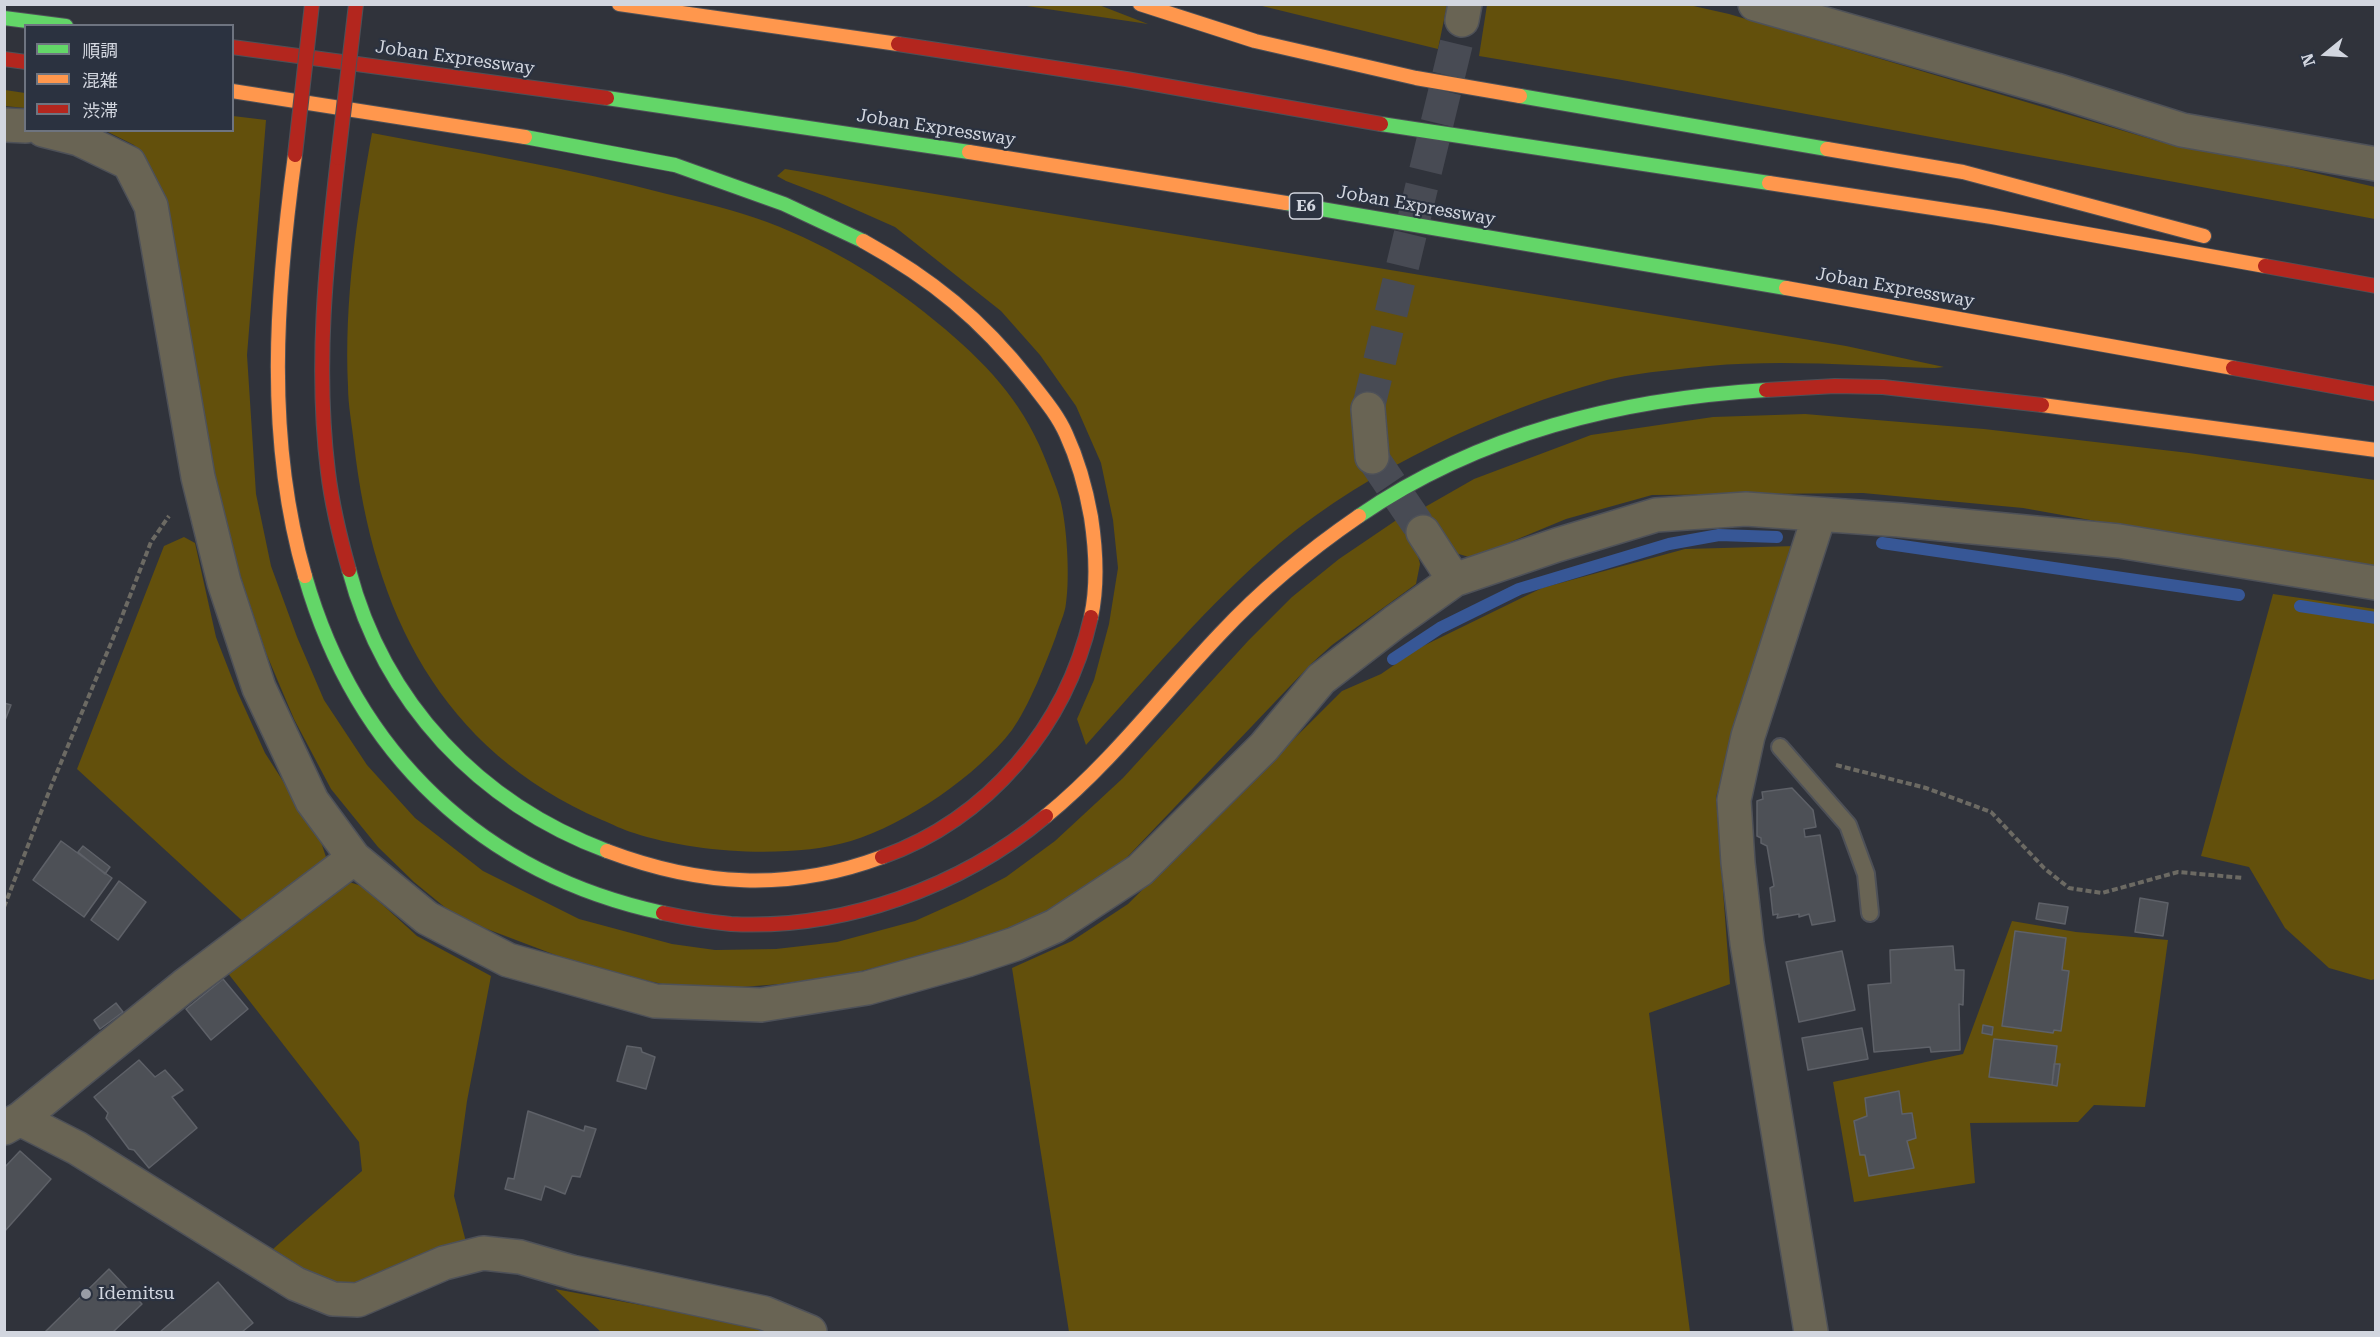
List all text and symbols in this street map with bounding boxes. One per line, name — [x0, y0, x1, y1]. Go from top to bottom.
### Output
legend — [24, 24, 234, 132]
north arrow — [2296, 24, 2356, 84]
street label: Joban Expressway — [374, 36, 536, 80]
text: 順調 — [82, 40, 118, 61]
text: N — [2297, 51, 2319, 69]
text: 混雑 — [82, 70, 118, 91]
text: 渋滞 — [82, 100, 118, 121]
street label: Joban Expressway — [855, 105, 1017, 151]
street label: Joban Expressway — [1335, 181, 1497, 231]
road number: E6 — [1290, 193, 1322, 219]
street label: Joban Expressway — [1814, 263, 1976, 313]
place label: Idemitsu — [98, 1283, 175, 1305]
marker: Idemitsu — [79, 1287, 93, 1301]

